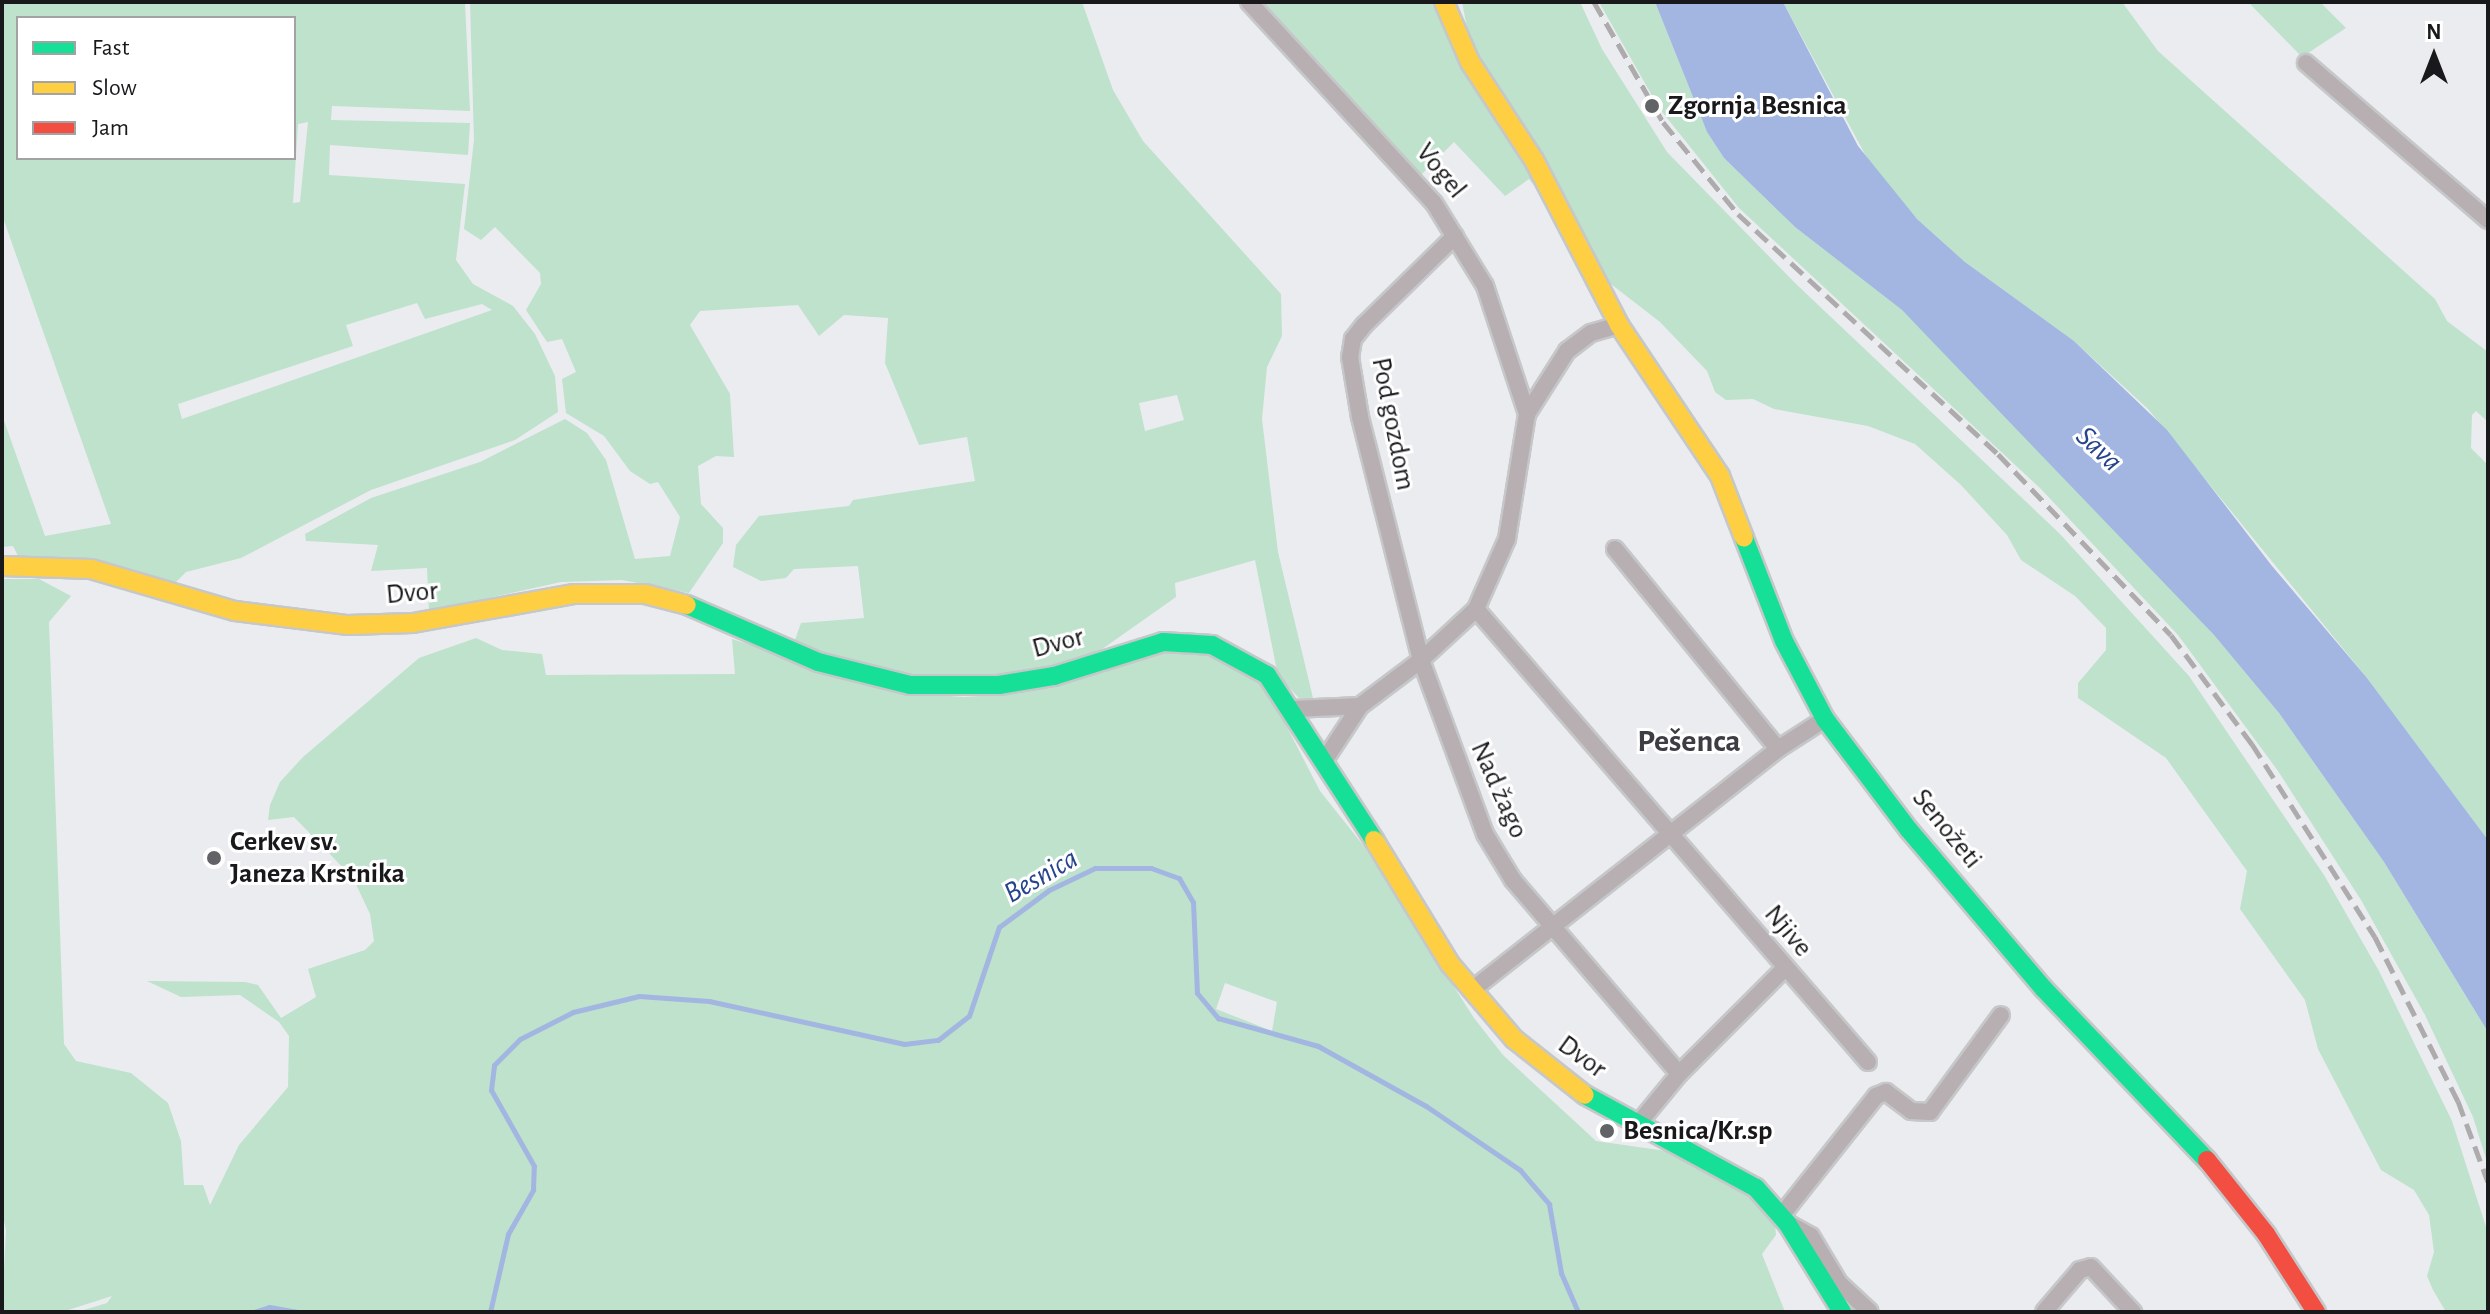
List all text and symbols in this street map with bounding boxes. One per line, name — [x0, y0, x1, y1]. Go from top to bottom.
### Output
legend — [16, 16, 296, 160]
north arrow — [2394, 16, 2474, 96]
text: N — [2426, 21, 2442, 43]
text: Fast — [92, 36, 129, 60]
text: Slow — [92, 76, 137, 100]
place label: Zgornja Besnica — [1668, 89, 1847, 123]
marker: Zgornja Besnica — [1643, 97, 1661, 115]
text: Jam — [92, 116, 129, 140]
street label: Vogel — [1409, 136, 1473, 206]
street label: Pod gozdom — [1364, 355, 1422, 493]
water label: Sava — [2068, 419, 2130, 479]
street label: Dvor — [385, 574, 439, 612]
street label: Dvor — [1029, 620, 1087, 666]
district label: Pešenca — [1637, 722, 1741, 760]
street label: Nad žago — [1463, 736, 1535, 844]
street label: Senožeti — [1905, 782, 1989, 876]
place label: Cerkev sv. Janeza Krstnika — [230, 825, 405, 891]
water label: Besnica — [997, 840, 1085, 912]
marker: Cerkev sv. Janeza Krstnika — [205, 849, 223, 867]
street label: Njive — [1757, 898, 1819, 964]
street label: Dvor — [1551, 1028, 1613, 1086]
place label: Besnica/Kr.sp — [1623, 1114, 1773, 1148]
marker: Besnica/Kr.sp — [1598, 1122, 1616, 1140]

